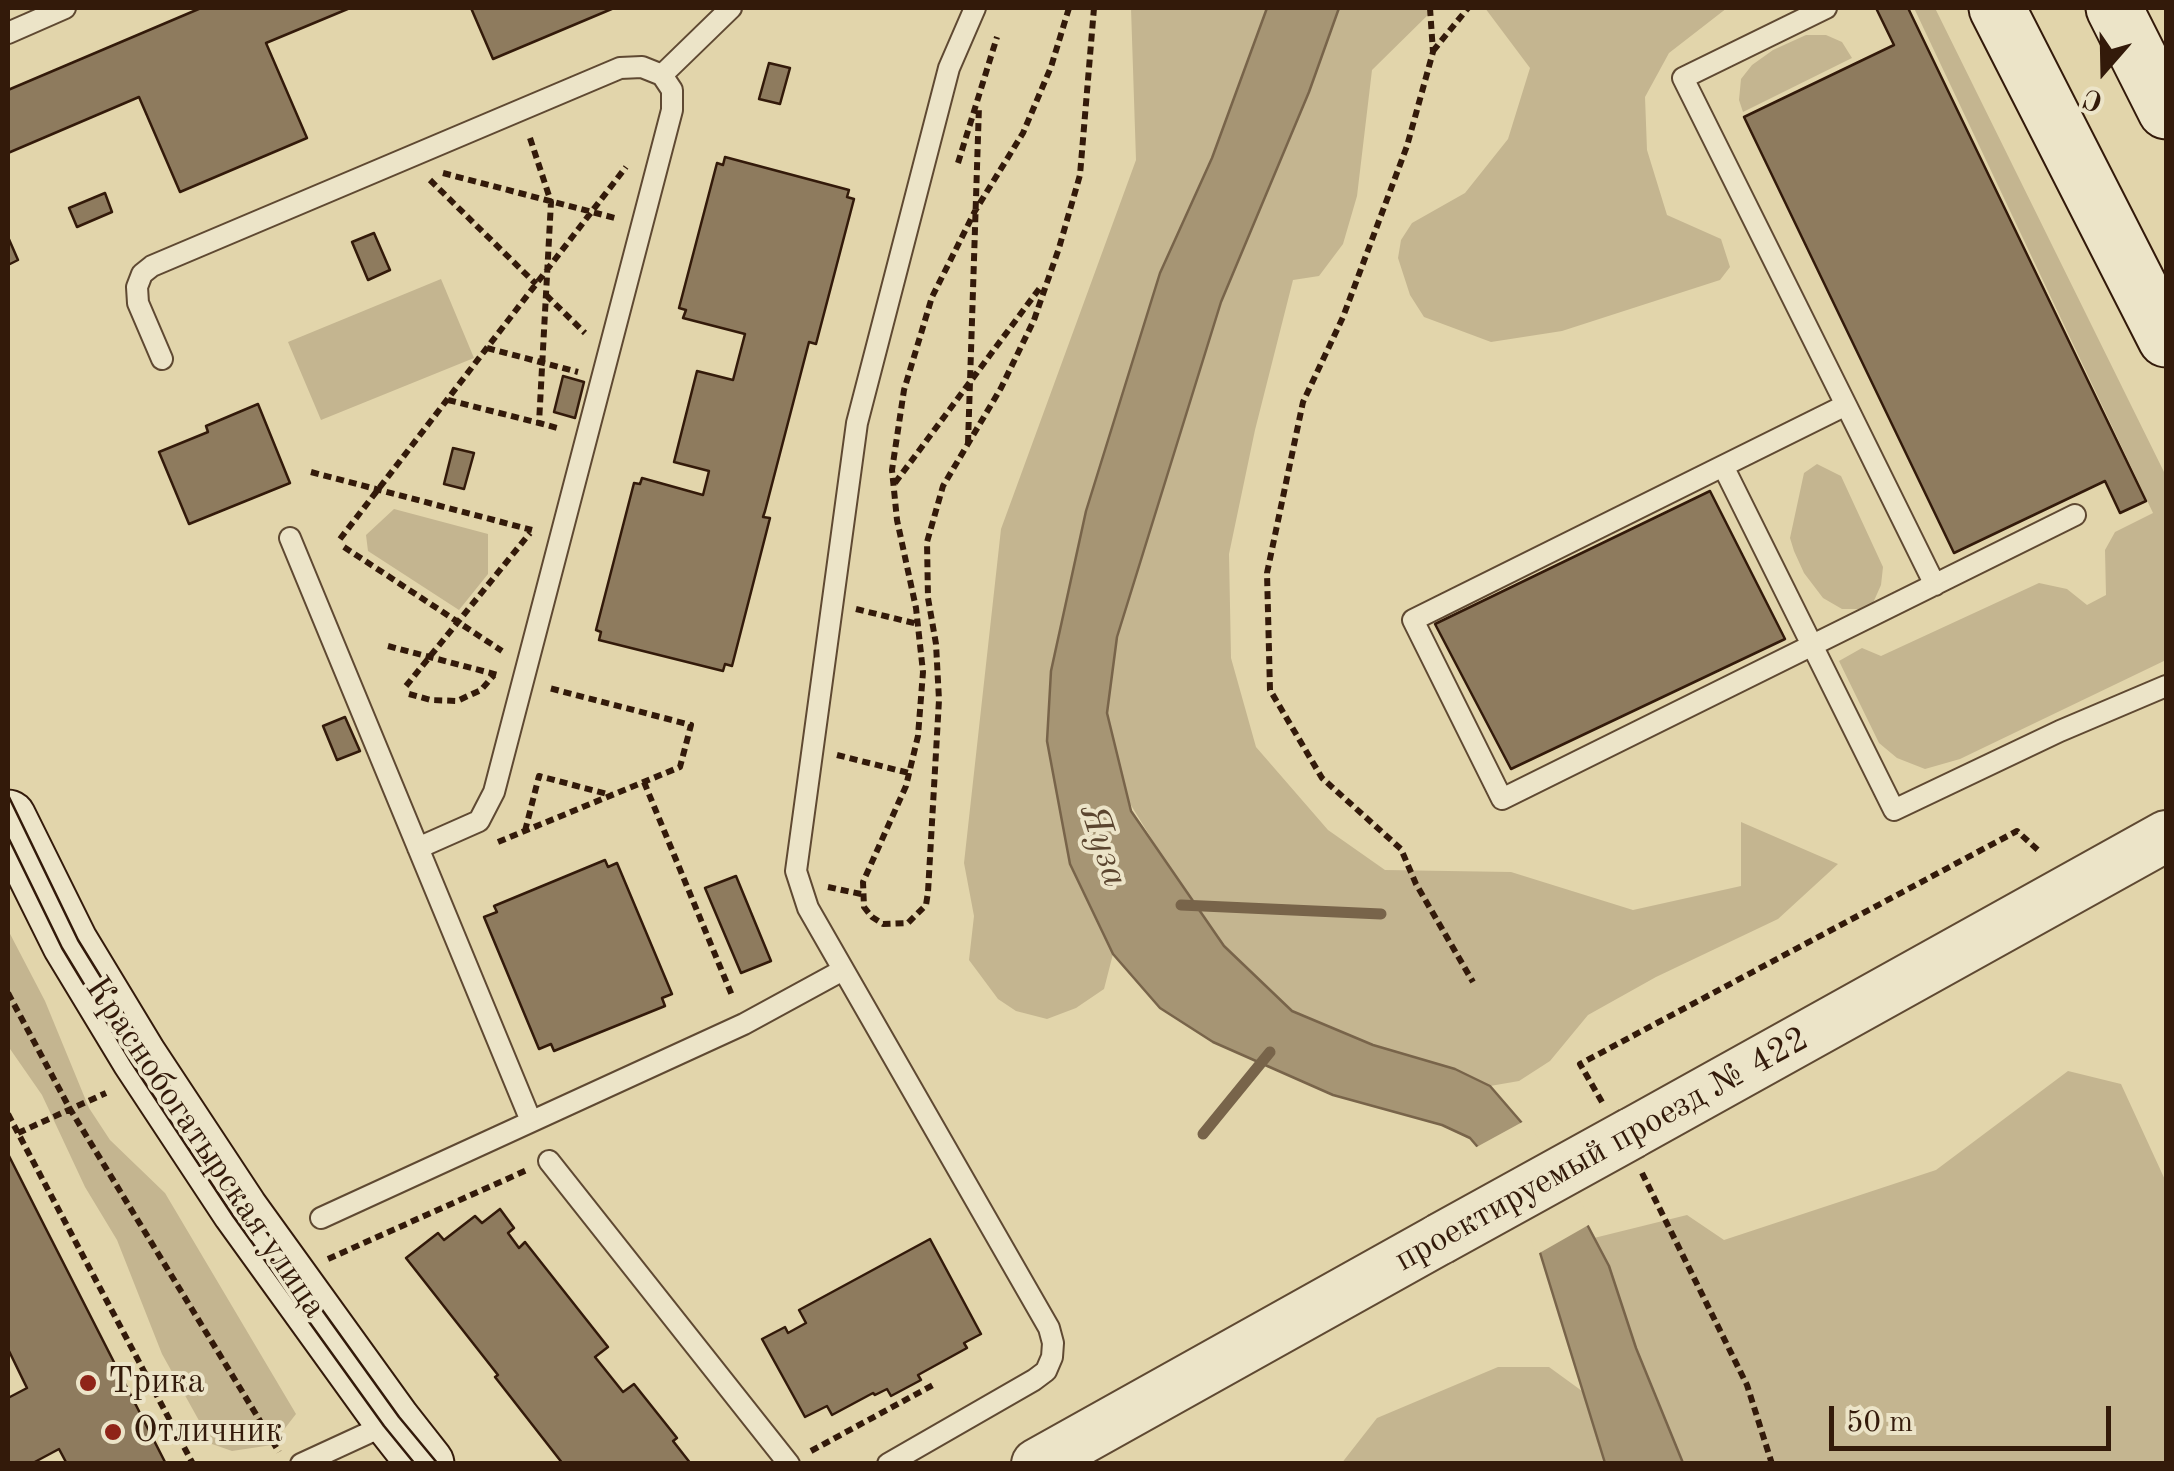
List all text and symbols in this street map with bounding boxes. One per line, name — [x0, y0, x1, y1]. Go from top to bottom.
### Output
north arrow — [2054, 20, 2154, 120]
text: С — [2080, 82, 2107, 115]
water label: Яуза — [1068, 799, 1138, 893]
street label: Краснобогатырская улица — [75, 969, 335, 1327]
street label: проектируемый проезд № 422 — [1388, 1018, 1816, 1282]
place label: Трика — [108, 1362, 205, 1404]
marker: Трика — [77, 1372, 99, 1394]
scale bar — [1834, 1386, 2116, 1448]
text: 50 m — [1846, 1408, 1913, 1438]
place label: Отличник — [133, 1411, 283, 1453]
marker: Отличник — [102, 1421, 124, 1443]

